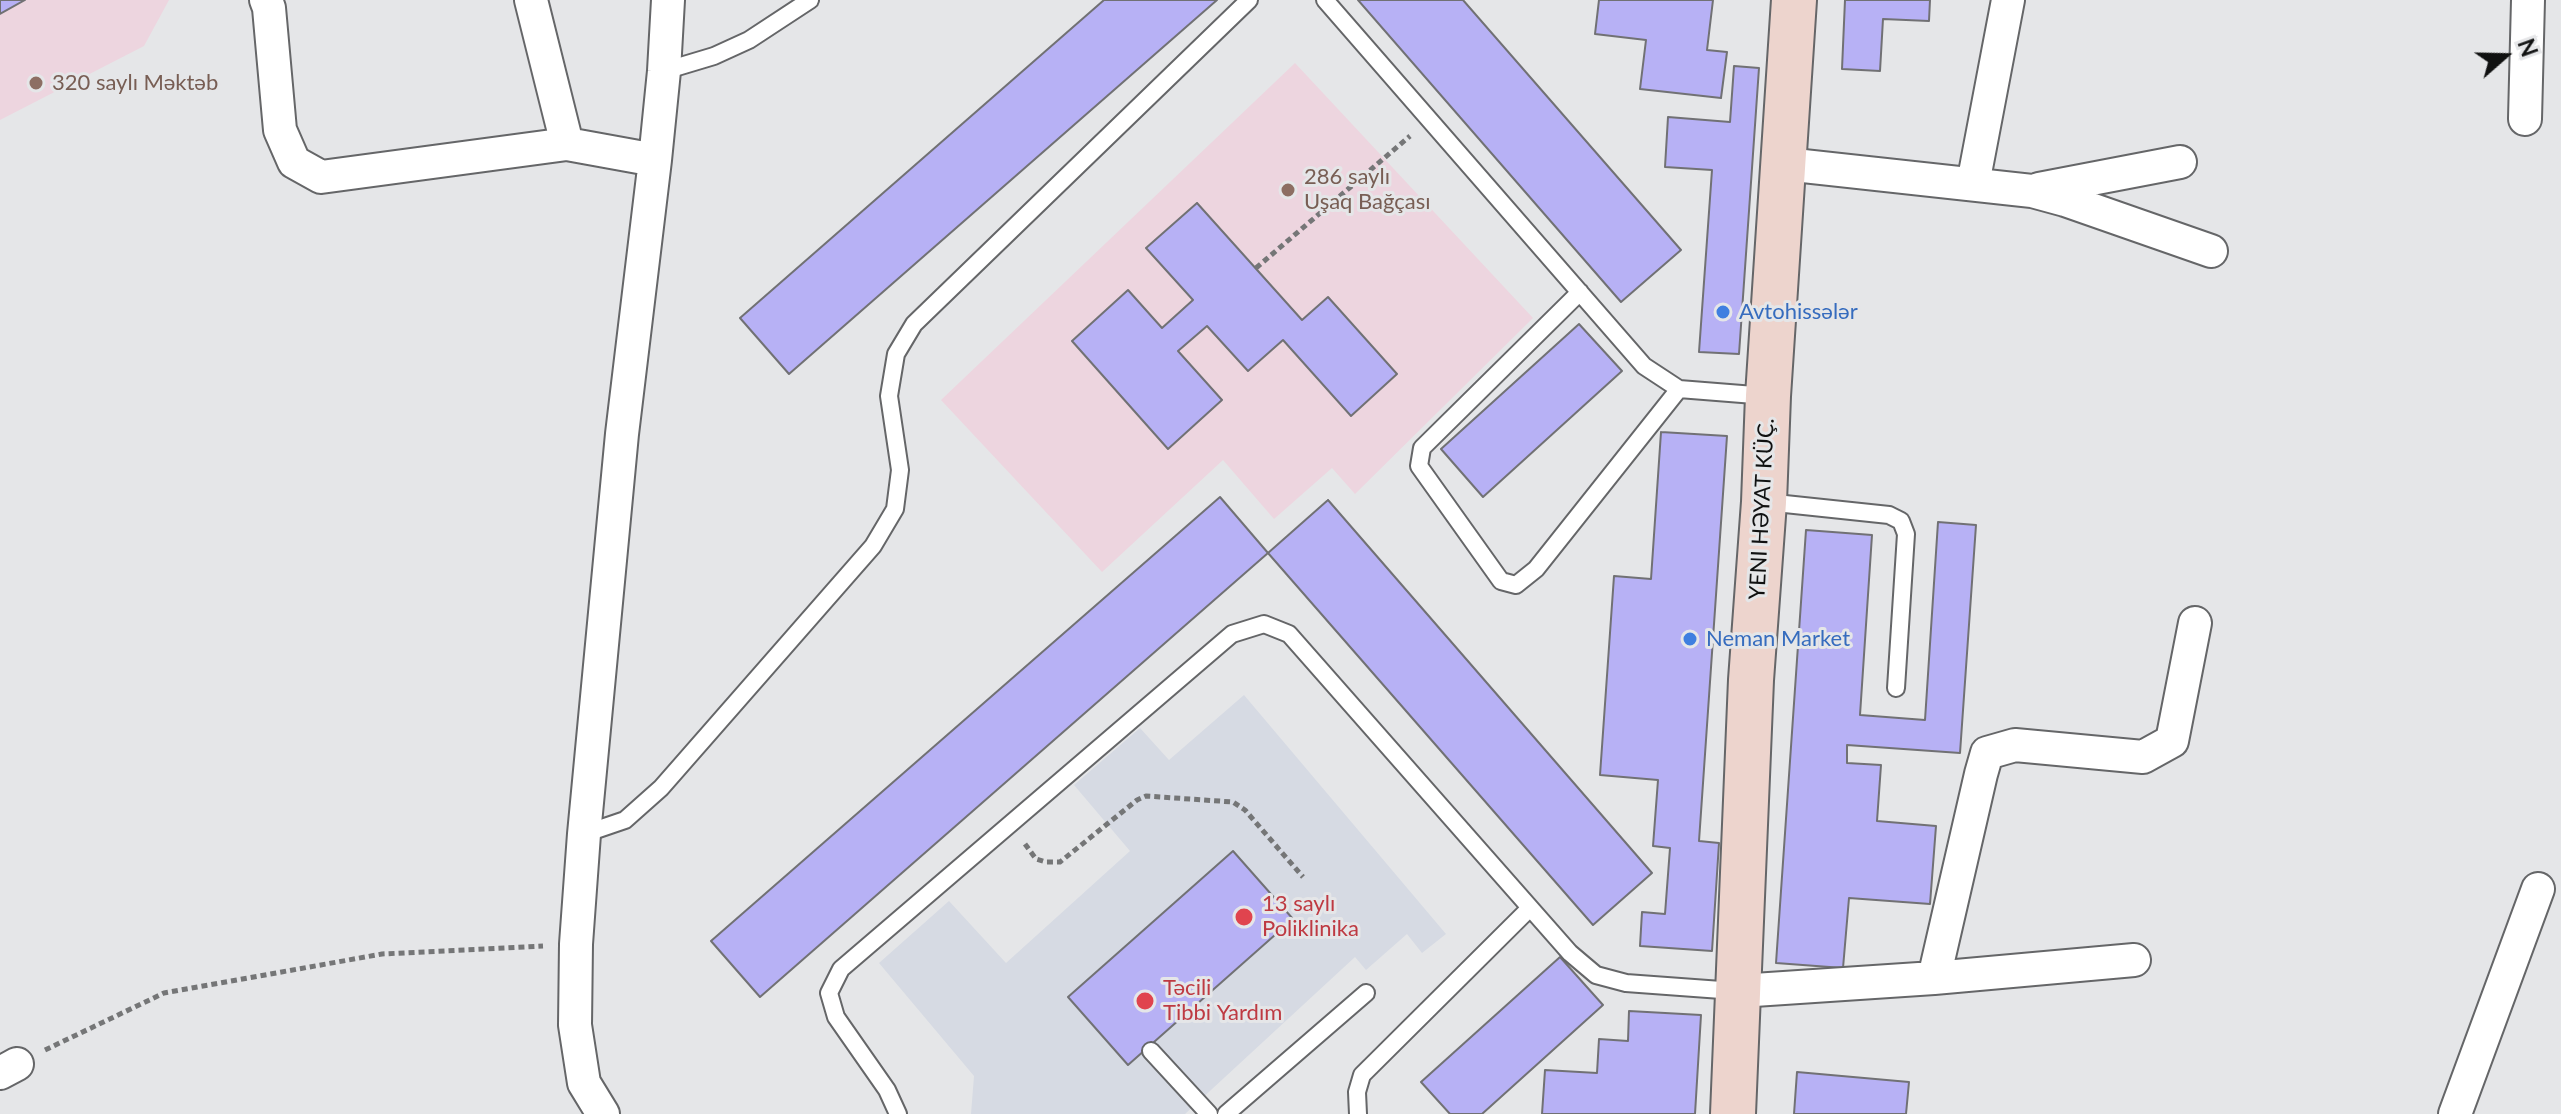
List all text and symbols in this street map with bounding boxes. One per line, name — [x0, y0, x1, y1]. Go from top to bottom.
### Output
north arrow — [2465, 16, 2545, 96]
text: N — [2512, 35, 2544, 60]
place label: 320 saylı Məktəb — [52, 70, 218, 96]
marker: 320 saylı Məktəb — [27, 74, 45, 92]
place label: 286 saylı Uşaq Bağçası — [1304, 164, 1431, 216]
marker: 286 saylı Uşaq Bağçası — [1279, 181, 1297, 199]
place label: Avtohissələr — [1739, 299, 1858, 325]
marker: Avtohissələr — [1714, 303, 1732, 321]
street label: YENI HƏYAT KÜÇ. — [1744, 418, 1780, 600]
place label: Neman Market — [1706, 626, 1850, 652]
marker: Neman Market — [1681, 630, 1699, 648]
place label: 13 saylı Poliklinika — [1262, 891, 1359, 942]
marker: 13 saylı Poliklinika — [1233, 906, 1255, 928]
place label: Təcili Tibbi Yardım — [1163, 975, 1282, 1026]
marker: Təcili Tibbi Yardım — [1134, 990, 1156, 1012]

